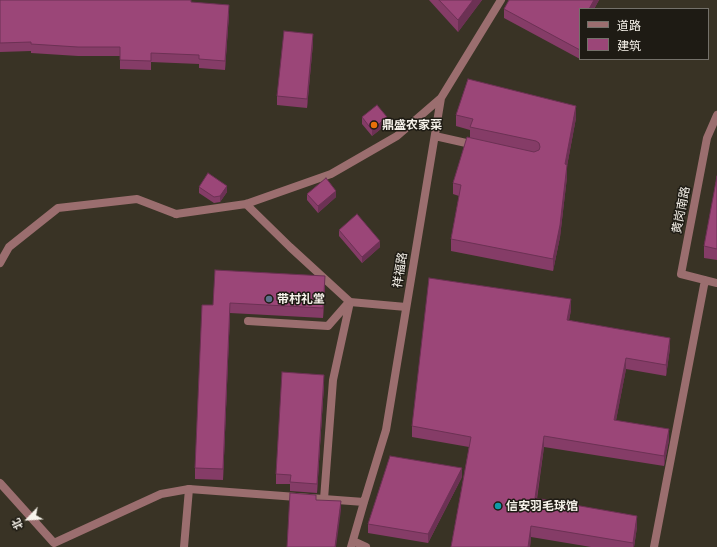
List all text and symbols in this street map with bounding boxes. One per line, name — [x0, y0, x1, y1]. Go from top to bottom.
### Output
legend — [579, 8, 709, 60]
text: 道路 — [617, 18, 641, 32]
text: 建筑 — [617, 38, 641, 52]
place label: 鼎盛农家菜 — [382, 118, 442, 132]
marker: 鼎盛农家菜 — [369, 120, 379, 130]
street label: 黄岗南路 — [669, 185, 693, 235]
street label: 祥福路 — [390, 251, 410, 289]
place label: 带村礼堂 — [277, 292, 325, 306]
marker: 带村礼堂 — [264, 294, 274, 304]
north arrow — [8, 499, 48, 539]
place label: 信安羽毛球馆 — [506, 499, 578, 513]
marker: 信安羽毛球馆 — [493, 501, 503, 511]
text: 北 — [8, 517, 25, 532]

